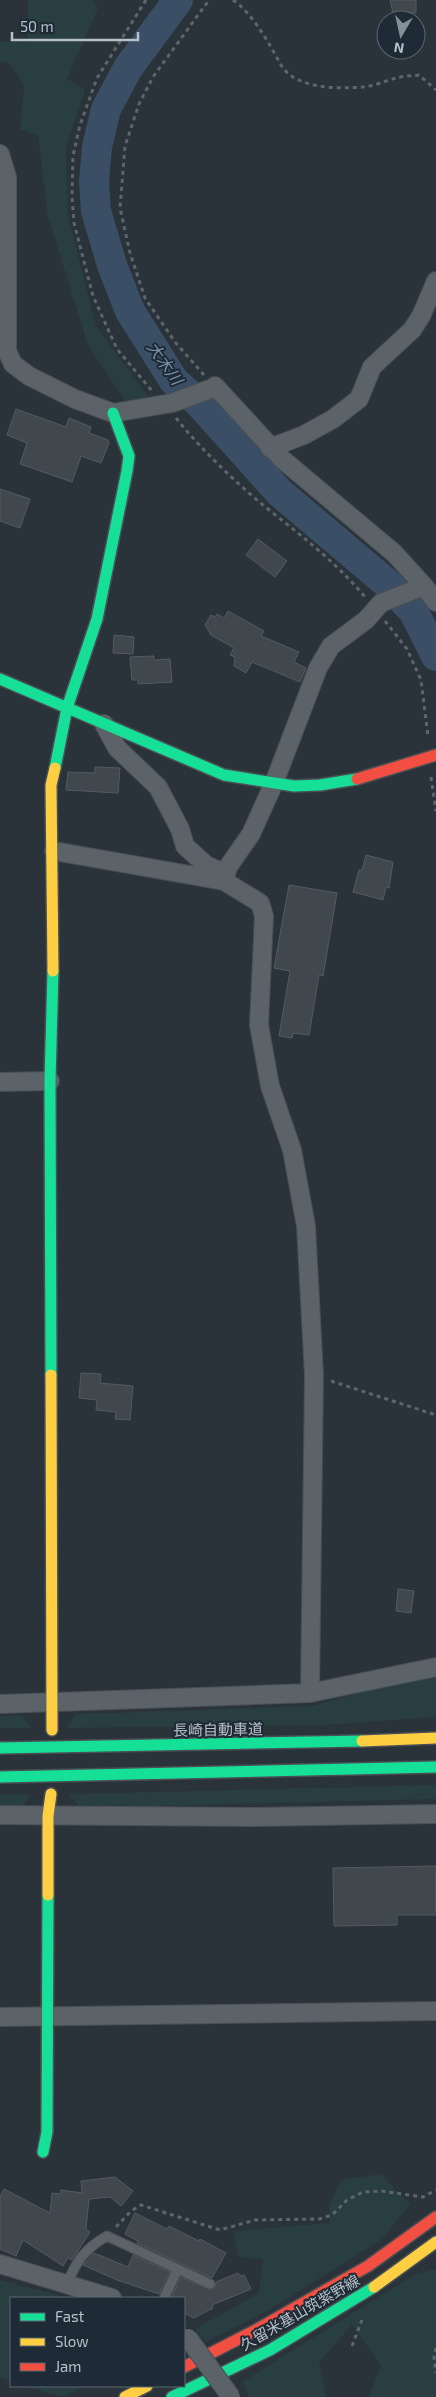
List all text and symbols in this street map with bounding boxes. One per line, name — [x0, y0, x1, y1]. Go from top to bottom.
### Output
scale bar — [12, 10, 139, 42]
north arrow — [376, 10, 426, 60]
text: 50 m — [20, 17, 54, 35]
text: N — [393, 39, 405, 58]
water label: 大木川 — [144, 338, 188, 389]
street label: 長崎自動車道 — [173, 1719, 263, 1739]
street label: 久留米基山筑紫野線 — [237, 2271, 362, 2354]
legend — [10, 2297, 185, 2387]
text: Fast — [55, 2307, 85, 2325]
text: Slow — [55, 2332, 89, 2350]
text: Jam — [55, 2357, 81, 2375]

